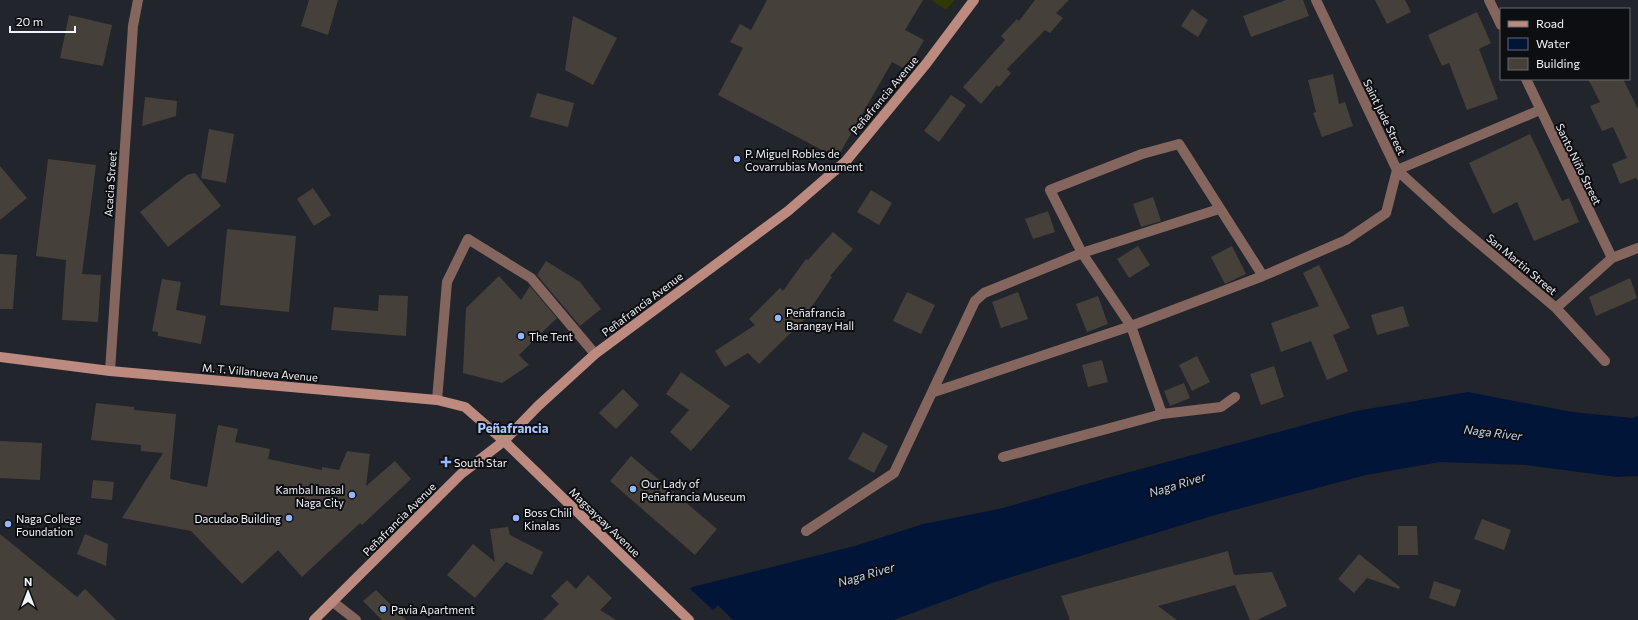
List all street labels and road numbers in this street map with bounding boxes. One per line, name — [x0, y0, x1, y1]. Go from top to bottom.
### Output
street label: Peñafrancia Avenue — [848, 53, 921, 137]
street label: Saint Jude Street — [1360, 77, 1409, 158]
street label: Santo Niño Street — [1554, 121, 1605, 207]
street label: Acacia Street — [101, 150, 119, 217]
street label: San Martin Street — [1484, 231, 1560, 298]
street label: Peñafrancia Avenue — [599, 269, 685, 339]
street label: M. T. Villanueva Avenue — [202, 360, 319, 384]
street label: Peñafrancia Avenue — [360, 480, 438, 558]
street label: Magsaysay Avenue — [567, 485, 643, 559]

